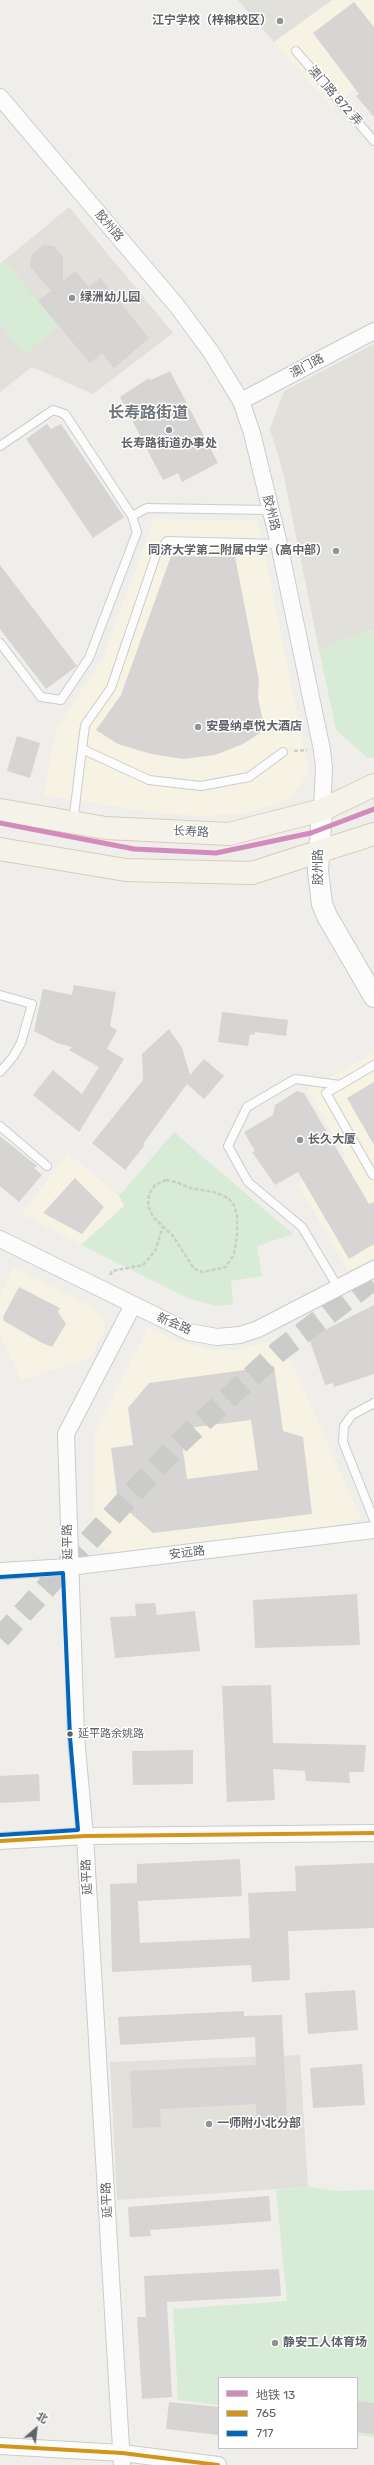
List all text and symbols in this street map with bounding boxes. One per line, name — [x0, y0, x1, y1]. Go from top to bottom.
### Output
place label: 江宁学校（梓棉校区） — [152, 14, 272, 28]
marker: 江宁学校（梓棉校区） — [275, 16, 285, 26]
street label: 澳门路 872 弄 — [305, 63, 365, 129]
street label: 胶州路 — [92, 208, 126, 244]
place label: 绿洲幼儿园 — [80, 291, 140, 305]
marker: 绿洲幼儿园 — [67, 293, 77, 303]
street label: 澳门路 — [288, 351, 326, 381]
district label: 长寿路街道 — [108, 403, 188, 423]
marker: 长寿路街道办事处 — [164, 425, 174, 435]
place label: 长寿路街道办事处 — [121, 437, 217, 451]
street label: 胶州路 — [260, 494, 282, 532]
place label: 同济大学第二附属中学（高中部） — [148, 544, 328, 558]
marker: 同济大学第二附属中学（高中部） — [331, 546, 341, 556]
place label: 安曼纳卓悦大酒店 — [206, 720, 302, 734]
marker: 安曼纳卓悦大酒店 — [193, 722, 203, 732]
street label: 长寿路 — [173, 824, 209, 840]
street label: 胶州路 — [312, 849, 326, 885]
place label: 长久大厦 — [308, 1133, 356, 1147]
marker: 长久大厦 — [295, 1135, 305, 1145]
street label: 新会路 — [155, 1310, 193, 1338]
street label: 延平路 — [60, 1524, 76, 1560]
street label: 安远路 — [168, 1544, 206, 1562]
place label: 延平路余姚路 — [78, 1727, 144, 1741]
marker: 延平路余姚路 — [65, 1729, 75, 1739]
street label: 延平路 — [79, 1859, 95, 1895]
place label: 一师附小北分部 — [217, 2117, 301, 2131]
marker: 一师附小北分部 — [204, 2119, 214, 2129]
street label: 延平路 — [99, 2182, 115, 2218]
place label: 静安工人体育场 — [283, 2336, 367, 2350]
marker: 静安工人体育场 — [270, 2338, 280, 2348]
legend — [218, 2377, 358, 2449]
text: 地铁 13 — [256, 2388, 295, 2402]
text: 765 — [256, 2406, 276, 2420]
north arrow — [16, 2409, 56, 2449]
text: 北 — [34, 2410, 50, 2426]
text: 717 — [256, 2426, 273, 2440]

